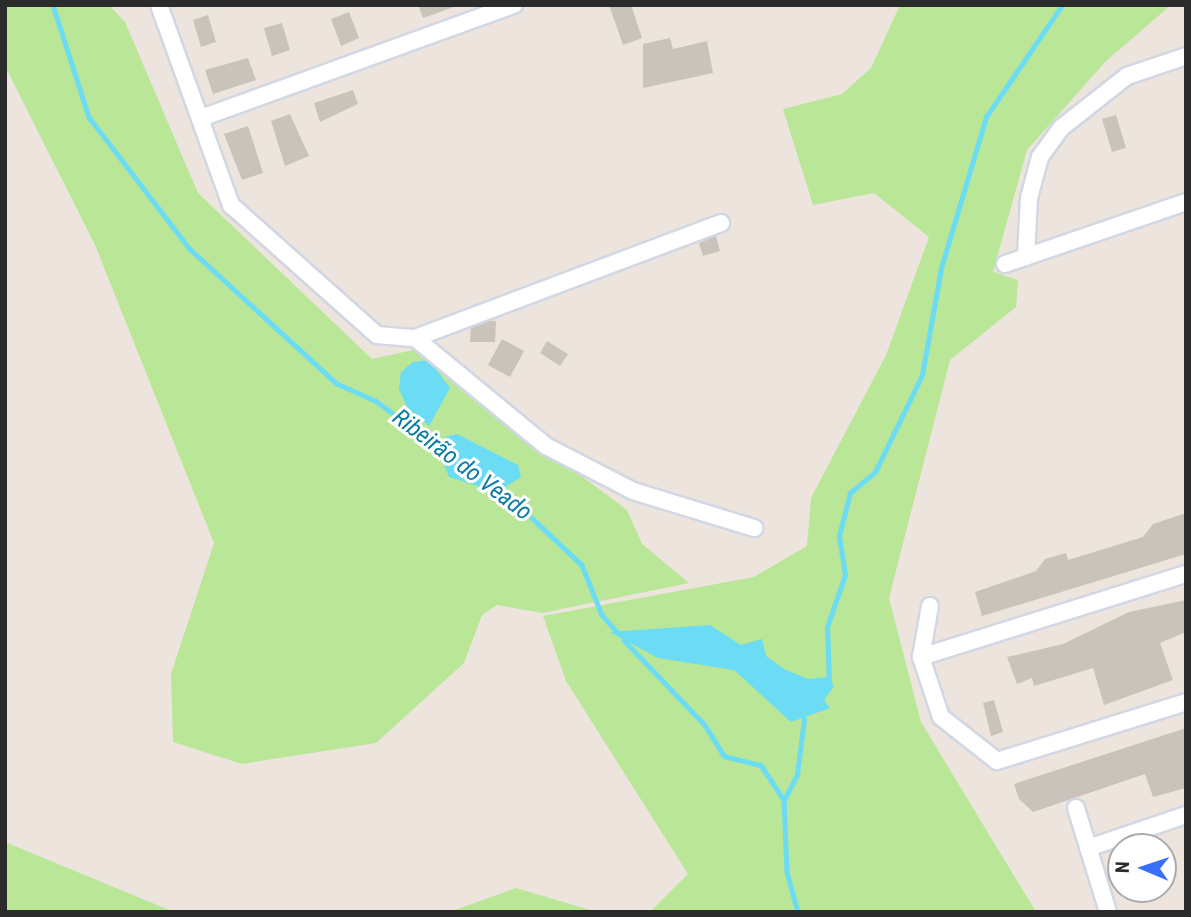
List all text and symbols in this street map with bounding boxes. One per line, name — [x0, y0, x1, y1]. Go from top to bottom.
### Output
water label: Ribeirão do Veado — [387, 403, 537, 527]
north arrow — [1107, 833, 1177, 903]
text: N — [1111, 861, 1134, 874]

